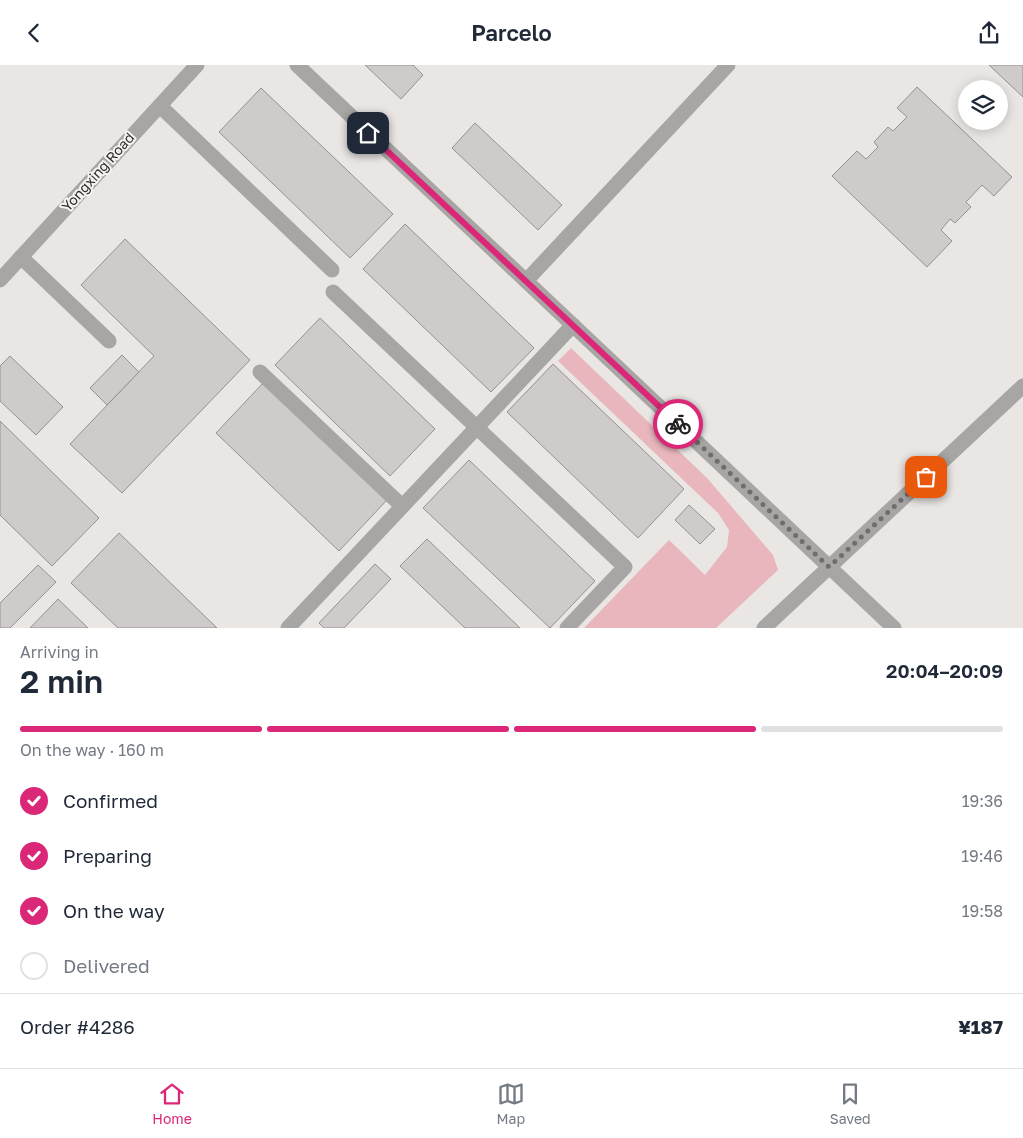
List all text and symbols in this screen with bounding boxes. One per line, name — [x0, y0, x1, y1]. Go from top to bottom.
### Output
icon: back — [20, 19, 48, 47]
text: Parcelo — [471, 19, 552, 46]
icon: share — [975, 19, 1003, 47]
map controls — [958, 80, 1008, 130]
button: layers — [958, 80, 1008, 130]
pin — [347, 112, 389, 154]
icon: home — [354, 119, 382, 147]
street label: Yongxing Road — [58, 129, 137, 214]
courier — [653, 399, 703, 449]
icon: bike — [664, 410, 692, 438]
pin — [905, 456, 947, 498]
icon: bag — [912, 463, 940, 491]
text: Arriving in — [20, 642, 99, 662]
text: 20:04–20:09 — [886, 659, 1003, 682]
text: 2 min — [20, 662, 103, 700]
text: On the way · 160 m — [20, 740, 164, 760]
icon: check — [20, 787, 48, 815]
text: Confirmed — [63, 789, 158, 812]
text: 19:36 — [962, 791, 1003, 811]
icon: check — [20, 842, 48, 870]
text: Preparing — [63, 844, 152, 867]
text: 19:46 — [961, 846, 1003, 866]
icon: check — [20, 897, 48, 925]
text: On the way — [63, 899, 165, 922]
text: 19:58 — [962, 901, 1003, 921]
text: Delivered — [63, 954, 150, 977]
text: Order #4286 — [20, 1015, 135, 1038]
text: ¥187 — [958, 1015, 1003, 1038]
tab: Home — [152, 1080, 192, 1127]
tab: Map — [497, 1080, 525, 1127]
tab: Saved — [830, 1080, 871, 1127]

